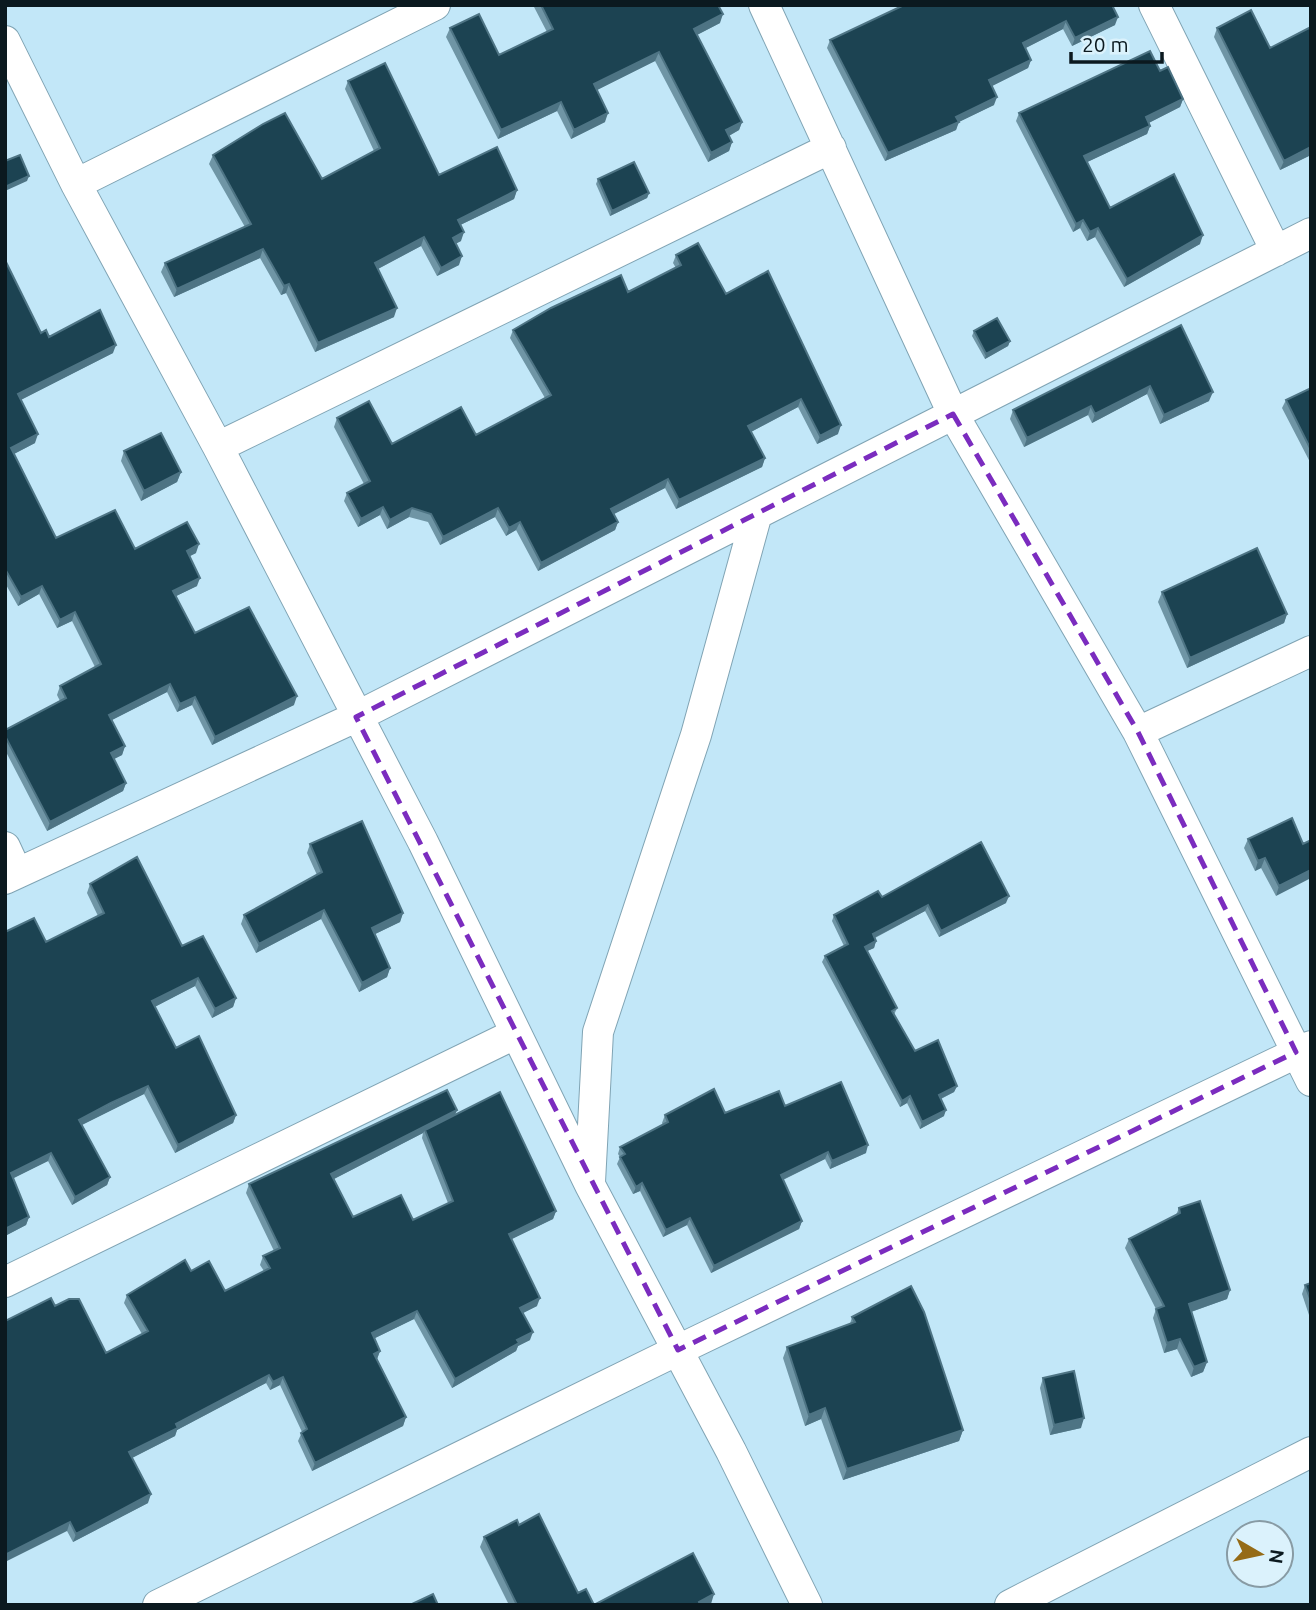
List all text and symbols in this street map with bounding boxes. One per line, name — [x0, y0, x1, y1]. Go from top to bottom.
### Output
scale bar — [1071, 21, 1162, 65]
text: 20 m — [1082, 32, 1129, 56]
north arrow — [1225, 1519, 1295, 1589]
text: N — [1265, 1548, 1289, 1565]

